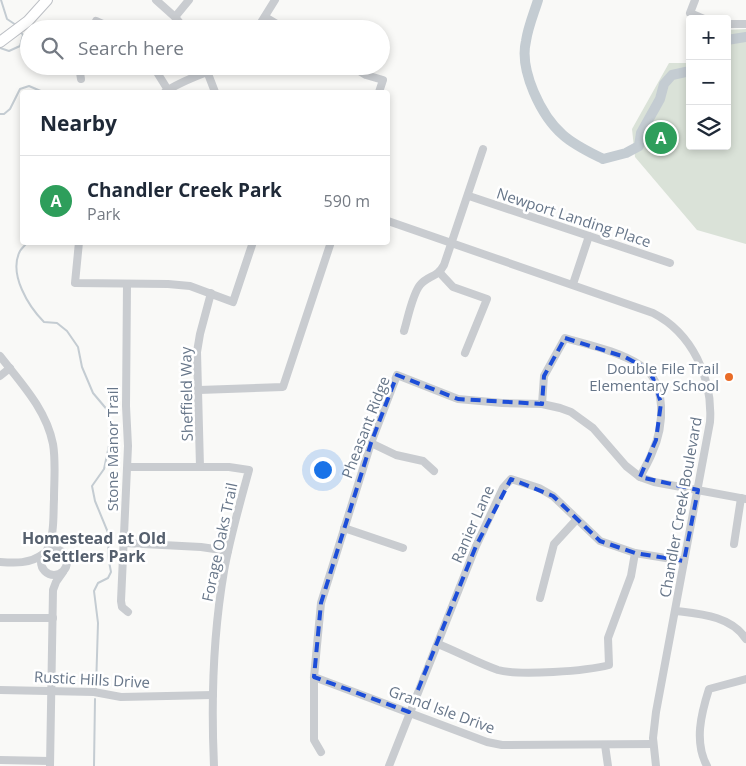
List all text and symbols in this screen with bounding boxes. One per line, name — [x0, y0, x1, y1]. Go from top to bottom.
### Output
map controls — [686, 15, 731, 150]
button: + — [686, 15, 731, 60]
search box — [20, 20, 390, 75]
icon: search — [38, 34, 66, 62]
text: Search here — [78, 35, 184, 61]
button: − — [686, 60, 731, 105]
button: layers — [686, 105, 731, 150]
text: Nearby — [40, 109, 117, 137]
pin: A — [645, 119, 677, 157]
text: Chandler Creek Park — [87, 177, 282, 203]
street label: Newport Landing Place — [494, 183, 654, 251]
text: A — [50, 190, 62, 212]
text: 590 m — [324, 190, 370, 212]
text: Park — [87, 203, 120, 225]
street label: Sheffield Way — [175, 346, 197, 442]
place label: Double File Trail Elementary School — [589, 358, 719, 395]
marker: Double File Trail Elementary School — [723, 371, 735, 383]
street label: Pheasant Ridge — [336, 373, 394, 481]
street label: Stone Manor Trail — [102, 387, 122, 511]
street label: Chandler Creek Boulevard — [654, 415, 706, 599]
your location — [310, 457, 336, 483]
street label: Forage Oaks Trail — [197, 481, 241, 603]
street label: Ranier Lane — [446, 482, 498, 566]
district label: Homestead at Old Settlers Park — [22, 527, 166, 567]
street label: Rustic Hills Drive — [34, 666, 150, 692]
street label: Grand Isle Drive — [386, 680, 498, 738]

